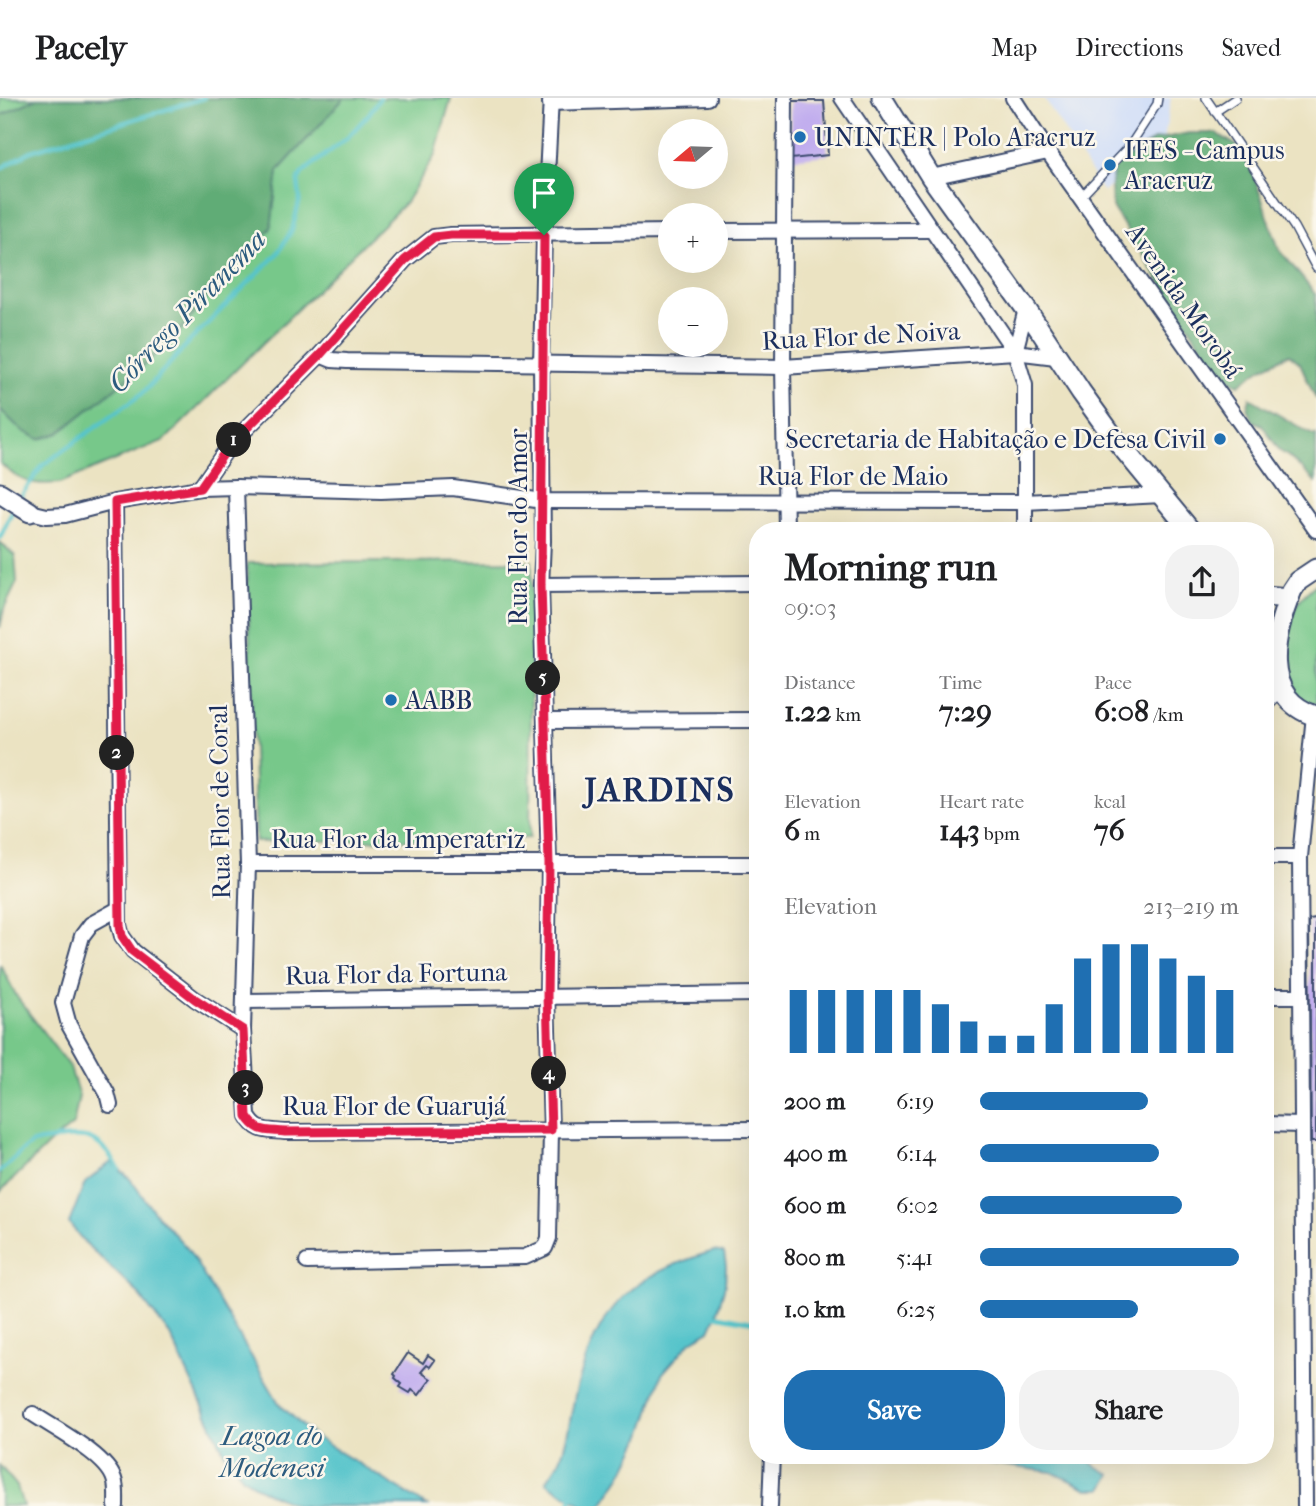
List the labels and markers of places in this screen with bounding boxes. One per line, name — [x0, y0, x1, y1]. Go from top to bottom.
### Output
place label: UNINTER | Polo Aracruz — [814, 122, 1095, 153]
marker: UNINTER | Polo Aracruz — [792, 129, 808, 145]
place label: IFES - Campus Aracruz — [1123, 135, 1285, 196]
marker: IFES - Campus Aracruz — [1102, 157, 1118, 173]
pin — [514, 163, 574, 235]
pin: 1 — [216, 422, 252, 458]
place label: Secretaria de Habitação e Defesa Civil — [785, 424, 1206, 455]
marker: Secretaria de Habitação e Defesa Civil — [1212, 431, 1228, 447]
pin: 5 — [526, 660, 560, 696]
place label: AABB — [404, 685, 472, 716]
marker: AABB — [383, 692, 399, 708]
pin: 2 — [100, 736, 134, 770]
pin: 4 — [532, 1056, 566, 1091]
pin: 3 — [229, 1070, 264, 1105]

